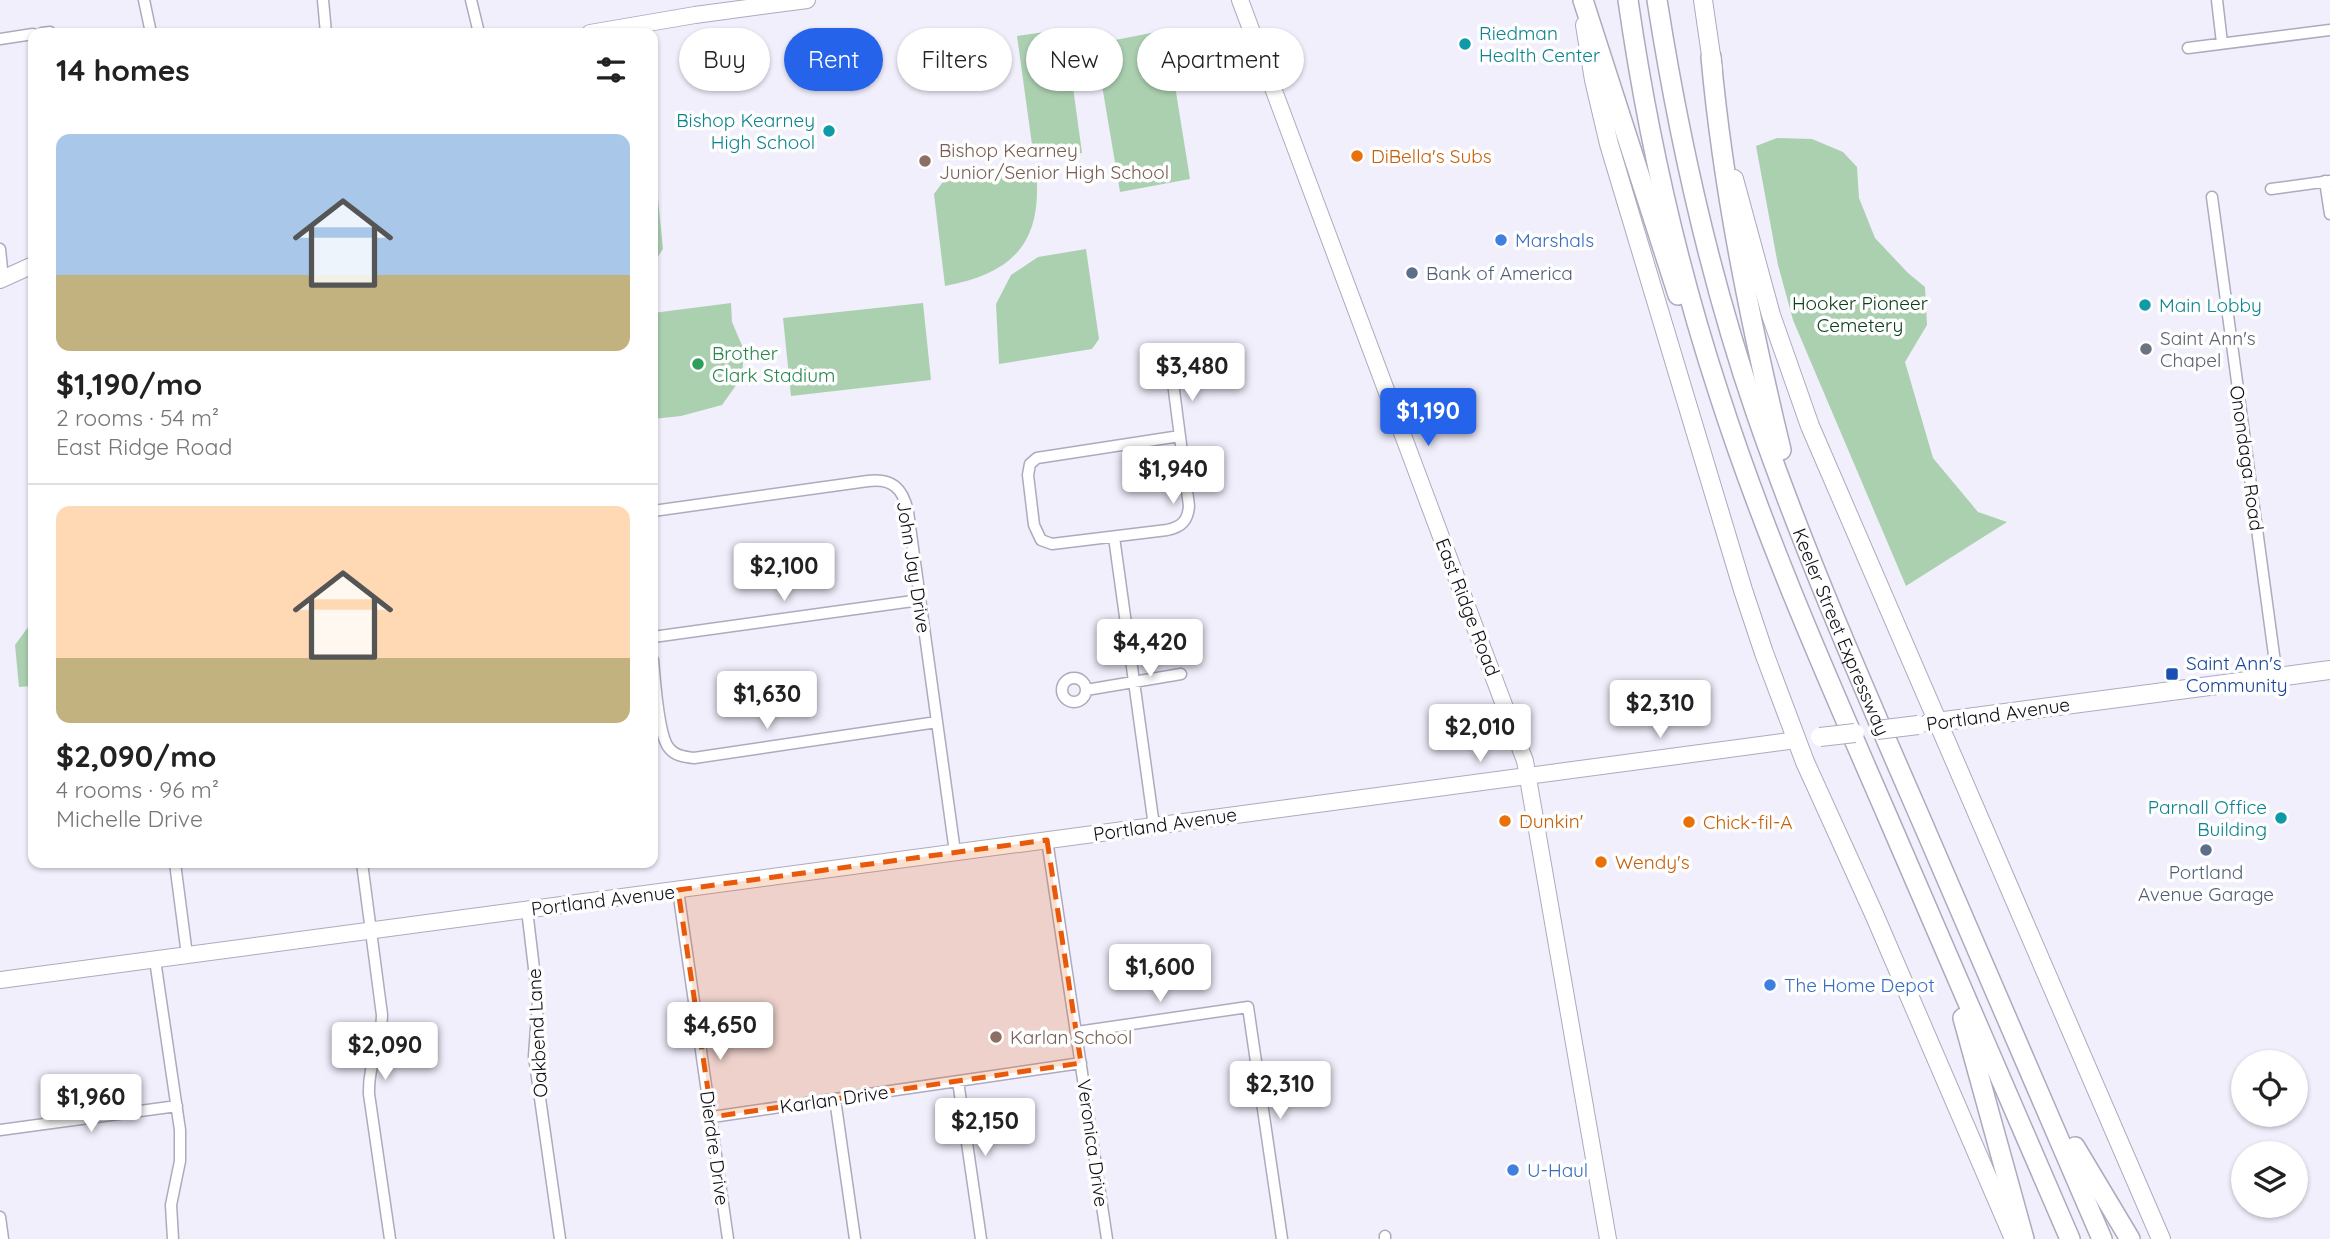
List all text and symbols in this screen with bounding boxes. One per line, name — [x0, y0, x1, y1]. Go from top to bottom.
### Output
place label: Riedman Health Center — [1479, 21, 1601, 67]
chip: Buy — [679, 28, 770, 91]
chip: Rent — [784, 28, 883, 91]
chip: Filters — [897, 28, 1012, 91]
chip: New — [1026, 28, 1123, 91]
chip: Apartment — [1137, 28, 1304, 91]
marker: Riedman Health Center — [1457, 36, 1473, 52]
text: 14 homes — [56, 51, 190, 89]
icon: filters — [592, 51, 630, 89]
place label: Bishop Kearney High School — [676, 108, 815, 154]
marker: Bishop Kearney High School — [821, 123, 837, 139]
place label: Bishop Kearney Junior/Senior High School — [939, 138, 1169, 184]
place label: DiBella's Subs — [1371, 144, 1492, 168]
marker: DiBella's Subs — [1349, 148, 1365, 164]
marker: Bishop Kearney Junior/Senior High School — [917, 153, 933, 169]
icon: home — [280, 180, 406, 306]
place label: Marshals — [1515, 228, 1594, 252]
marker: Marshals — [1493, 232, 1509, 248]
place label: Bank of America — [1426, 261, 1573, 285]
marker: Bank of America — [1404, 265, 1420, 281]
park label: Hooker Pioneer Cemetery — [1792, 291, 1929, 337]
place label: Main Lobby — [2159, 293, 2262, 317]
marker: Main Lobby — [2137, 297, 2153, 313]
place label: Saint Ann's Chapel — [2160, 326, 2256, 372]
place label: Brother Clark Stadium — [712, 341, 835, 387]
marker: Saint Ann's Chapel — [2138, 341, 2154, 357]
pin: $3,480 — [1135, 344, 1249, 403]
text: $3,480 — [1156, 351, 1228, 380]
marker: Brother Clark Stadium — [690, 356, 706, 372]
text: $1,190/mo — [56, 365, 202, 403]
street label: Onondaga Road — [2225, 384, 2269, 532]
pin: $1,190 — [1371, 388, 1485, 448]
text: $1,190 — [1396, 396, 1460, 425]
text: 2 rooms · 54 m² — [56, 403, 219, 432]
text: East Ridge Road — [56, 432, 232, 461]
pin: $1,940 — [1116, 447, 1230, 506]
text: $1,940 — [1138, 454, 1208, 483]
street label: John Jay Drive — [892, 499, 936, 635]
street label: Keeler Street Expressway — [1788, 525, 1895, 739]
street label: East Ridge Road — [1431, 535, 1505, 679]
pin: $2,100 — [727, 544, 841, 603]
text: $2,100 — [750, 551, 818, 580]
icon: home — [280, 552, 406, 678]
pin: $4,420 — [1093, 620, 1207, 679]
text: $4,420 — [1113, 627, 1187, 656]
place label: Saint Ann's Community — [2186, 651, 2288, 697]
marker: Saint Ann's Community — [2164, 666, 2180, 682]
pin: $1,630 — [710, 672, 824, 731]
text: $1,630 — [733, 679, 801, 708]
pin: $2,310 — [1603, 680, 1717, 740]
text: $2,310 — [1626, 688, 1694, 717]
street label: Portland Avenue — [1925, 692, 2071, 736]
pin: $2,010 — [1423, 704, 1537, 764]
text: $2,010 — [1445, 712, 1515, 741]
text: $2,090/mo — [56, 737, 217, 775]
text: 4 rooms · 96 m² — [56, 775, 219, 804]
place label: Parnall Office Building — [2148, 795, 2267, 841]
street label: Portland Avenue — [1092, 802, 1238, 846]
text: Michelle Drive — [56, 804, 203, 833]
place label: Dunkin' — [1519, 809, 1583, 833]
place label: Chick-fil-A — [1703, 810, 1793, 834]
marker: Parnall Office Building — [2273, 810, 2289, 826]
marker: Dunkin' — [1497, 813, 1513, 829]
marker: Chick-fil-A — [1681, 814, 1697, 830]
marker: Portland Avenue Garage — [2198, 842, 2214, 858]
place label: Wendy's — [1615, 850, 1690, 874]
marker: Wendy's — [1593, 854, 1609, 870]
place label: Portland Avenue Garage — [2138, 860, 2274, 906]
street label: Portland Avenue — [530, 879, 676, 921]
pin: $1,600 — [1103, 944, 1217, 1004]
text: $1,600 — [1125, 952, 1195, 981]
street label: Oakbend Lane — [522, 968, 552, 1098]
place label: The Home Depot — [1784, 973, 1935, 997]
marker: The Home Depot — [1762, 977, 1778, 993]
pin: $4,650 — [663, 1002, 777, 1062]
text: $4,650 — [683, 1010, 757, 1039]
pin: $2,090 — [328, 1023, 442, 1082]
place label: Karlan School — [1010, 1025, 1132, 1049]
marker: Karlan School — [988, 1029, 1004, 1045]
text: $2,090 — [348, 1030, 422, 1059]
map controls — [2231, 1050, 2308, 1218]
button: locate — [2231, 1050, 2308, 1127]
pin: $2,310 — [1223, 1062, 1337, 1121]
text: $2,310 — [1246, 1069, 1314, 1098]
pin: $1,960 — [34, 1074, 148, 1134]
street label: Veronica Drive — [1072, 1078, 1114, 1208]
street label: Karlan Drive — [778, 1080, 890, 1118]
text: $1,960 — [57, 1082, 125, 1111]
street label: Dierdre Drive — [695, 1089, 735, 1207]
pin: $2,150 — [928, 1098, 1042, 1158]
text: $2,150 — [951, 1106, 1019, 1135]
button: layers — [2231, 1141, 2308, 1218]
place label: U-Haul — [1527, 1158, 1588, 1182]
marker: U-Haul — [1505, 1162, 1521, 1178]

